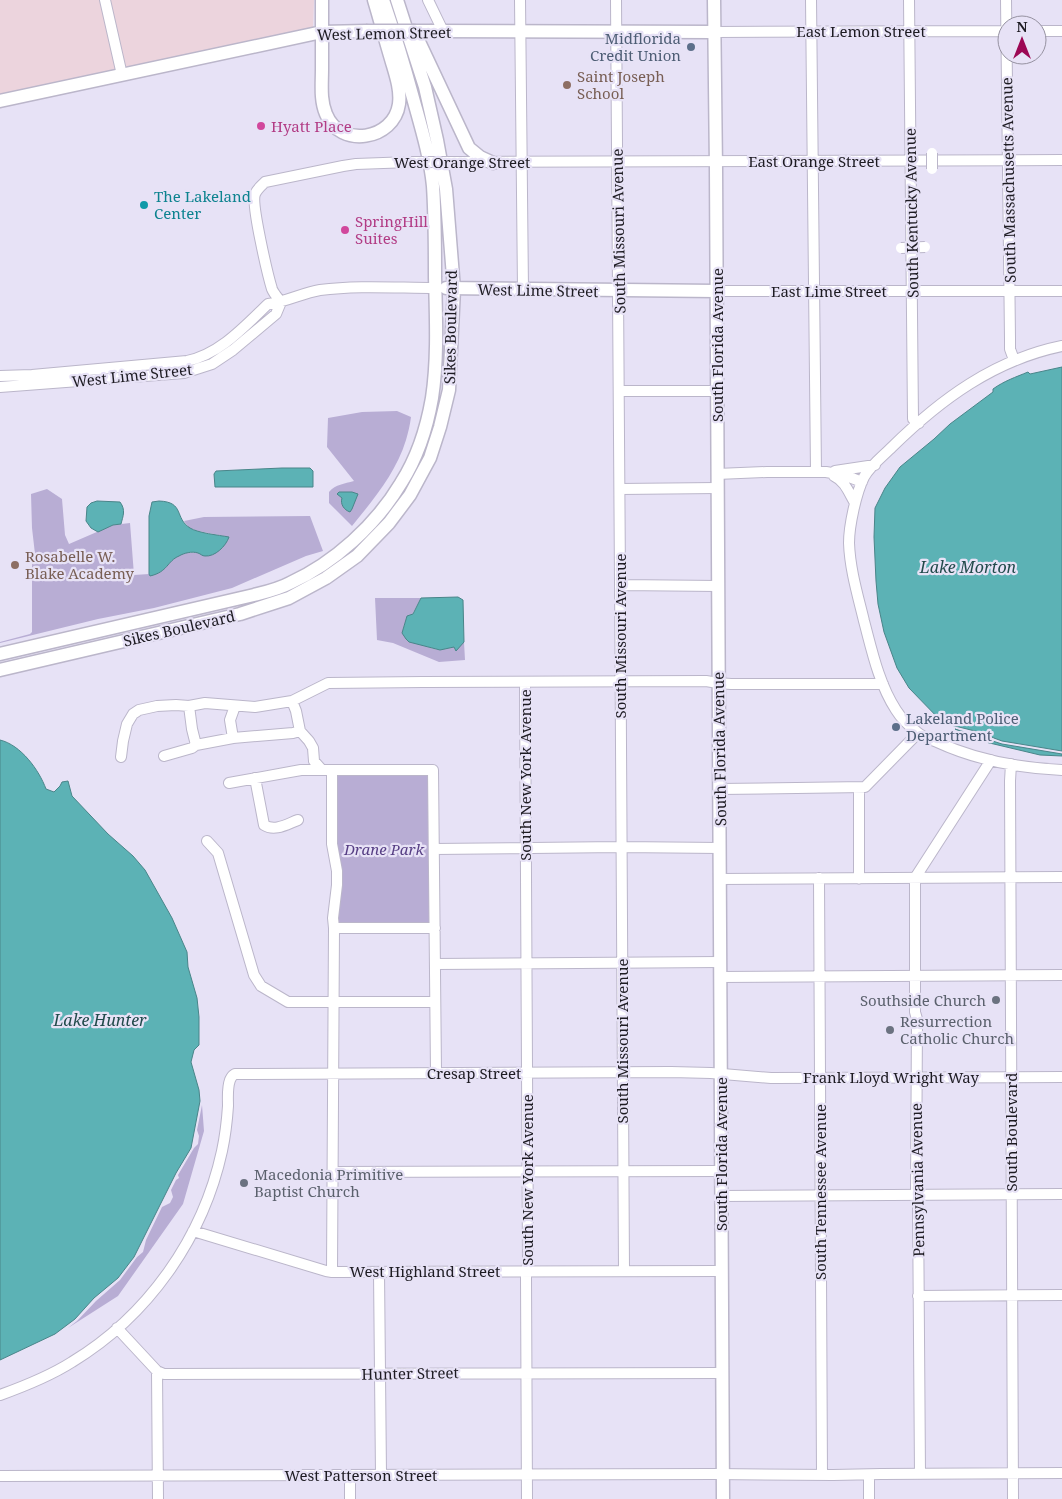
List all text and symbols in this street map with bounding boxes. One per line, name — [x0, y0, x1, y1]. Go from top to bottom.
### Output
north arrow — [997, 15, 1047, 65]
text: N — [1016, 17, 1028, 36]
street label: East Lemon Street — [796, 21, 926, 41]
street label: West Lemon Street — [317, 22, 451, 44]
place label: Midflorida Credit Union — [590, 28, 681, 65]
marker: Midflorida Credit Union — [685, 41, 697, 53]
place label: Saint Joseph School — [577, 66, 665, 103]
street label: South Massachusetts Avenue — [996, 77, 1020, 283]
marker: Saint Joseph School — [561, 79, 573, 91]
place label: Hyatt Place — [271, 116, 352, 136]
marker: Hyatt Place — [255, 120, 267, 132]
street label: South Kentucky Avenue — [900, 128, 922, 298]
street label: South Missouri Avenue — [607, 148, 629, 314]
street label: East Orange Street — [748, 151, 880, 171]
street label: West Orange Street — [394, 152, 530, 172]
place label: The Lakeland Center — [154, 186, 251, 223]
marker: The Lakeland Center — [138, 199, 150, 211]
place label: SpringHill Suites — [355, 211, 428, 248]
marker: SpringHill Suites — [339, 224, 351, 236]
street label: South Florida Avenue — [707, 268, 727, 422]
street label: Sikes Boulevard — [439, 270, 461, 384]
street label: West Lime Street — [477, 279, 599, 301]
street label: East Lime Street — [771, 281, 887, 301]
street label: West Lime Street — [71, 359, 193, 391]
place label: Rosabelle W. Blake Academy — [25, 546, 135, 583]
street label: South Missouri Avenue — [610, 553, 630, 719]
water label: Lake Morton — [919, 556, 1017, 578]
marker: Rosabelle W. Blake Academy — [9, 559, 21, 571]
street label: Sikes Boulevard — [121, 605, 237, 651]
street label: South Florida Avenue — [708, 672, 730, 826]
street label: South New York Avenue — [515, 689, 535, 861]
place label: Lakeland Police Department — [906, 708, 1019, 745]
marker: Lakeland Police Department — [890, 721, 902, 733]
park label: Drane Park — [343, 839, 425, 859]
street label: South Missouri Avenue — [612, 958, 632, 1124]
place label: Southside Church — [860, 990, 986, 1010]
marker: Southside Church — [990, 994, 1002, 1006]
water label: Lake Hunter — [52, 1009, 147, 1031]
place label: Resurrection Catholic Church — [900, 1011, 1015, 1048]
marker: Resurrection Catholic Church — [884, 1024, 896, 1036]
street label: Cresap Street — [427, 1063, 521, 1083]
street label: Frank Lloyd Wright Way — [803, 1067, 980, 1087]
street label: South Boulevard — [1001, 1072, 1021, 1192]
street label: South Florida Avenue — [711, 1077, 731, 1231]
street label: South New York Avenue — [517, 1094, 537, 1266]
street label: Pennsylvania Avenue — [906, 1103, 928, 1257]
street label: South Tennessee Avenue — [810, 1104, 830, 1280]
place label: Macedonia Primitive Baptist Church — [254, 1164, 403, 1201]
marker: Macedonia Primitive Baptist Church — [238, 1177, 250, 1189]
street label: West Highland Street — [350, 1261, 500, 1281]
street label: Hunter Street — [361, 1362, 459, 1384]
street label: West Patterson Street — [285, 1465, 437, 1485]

